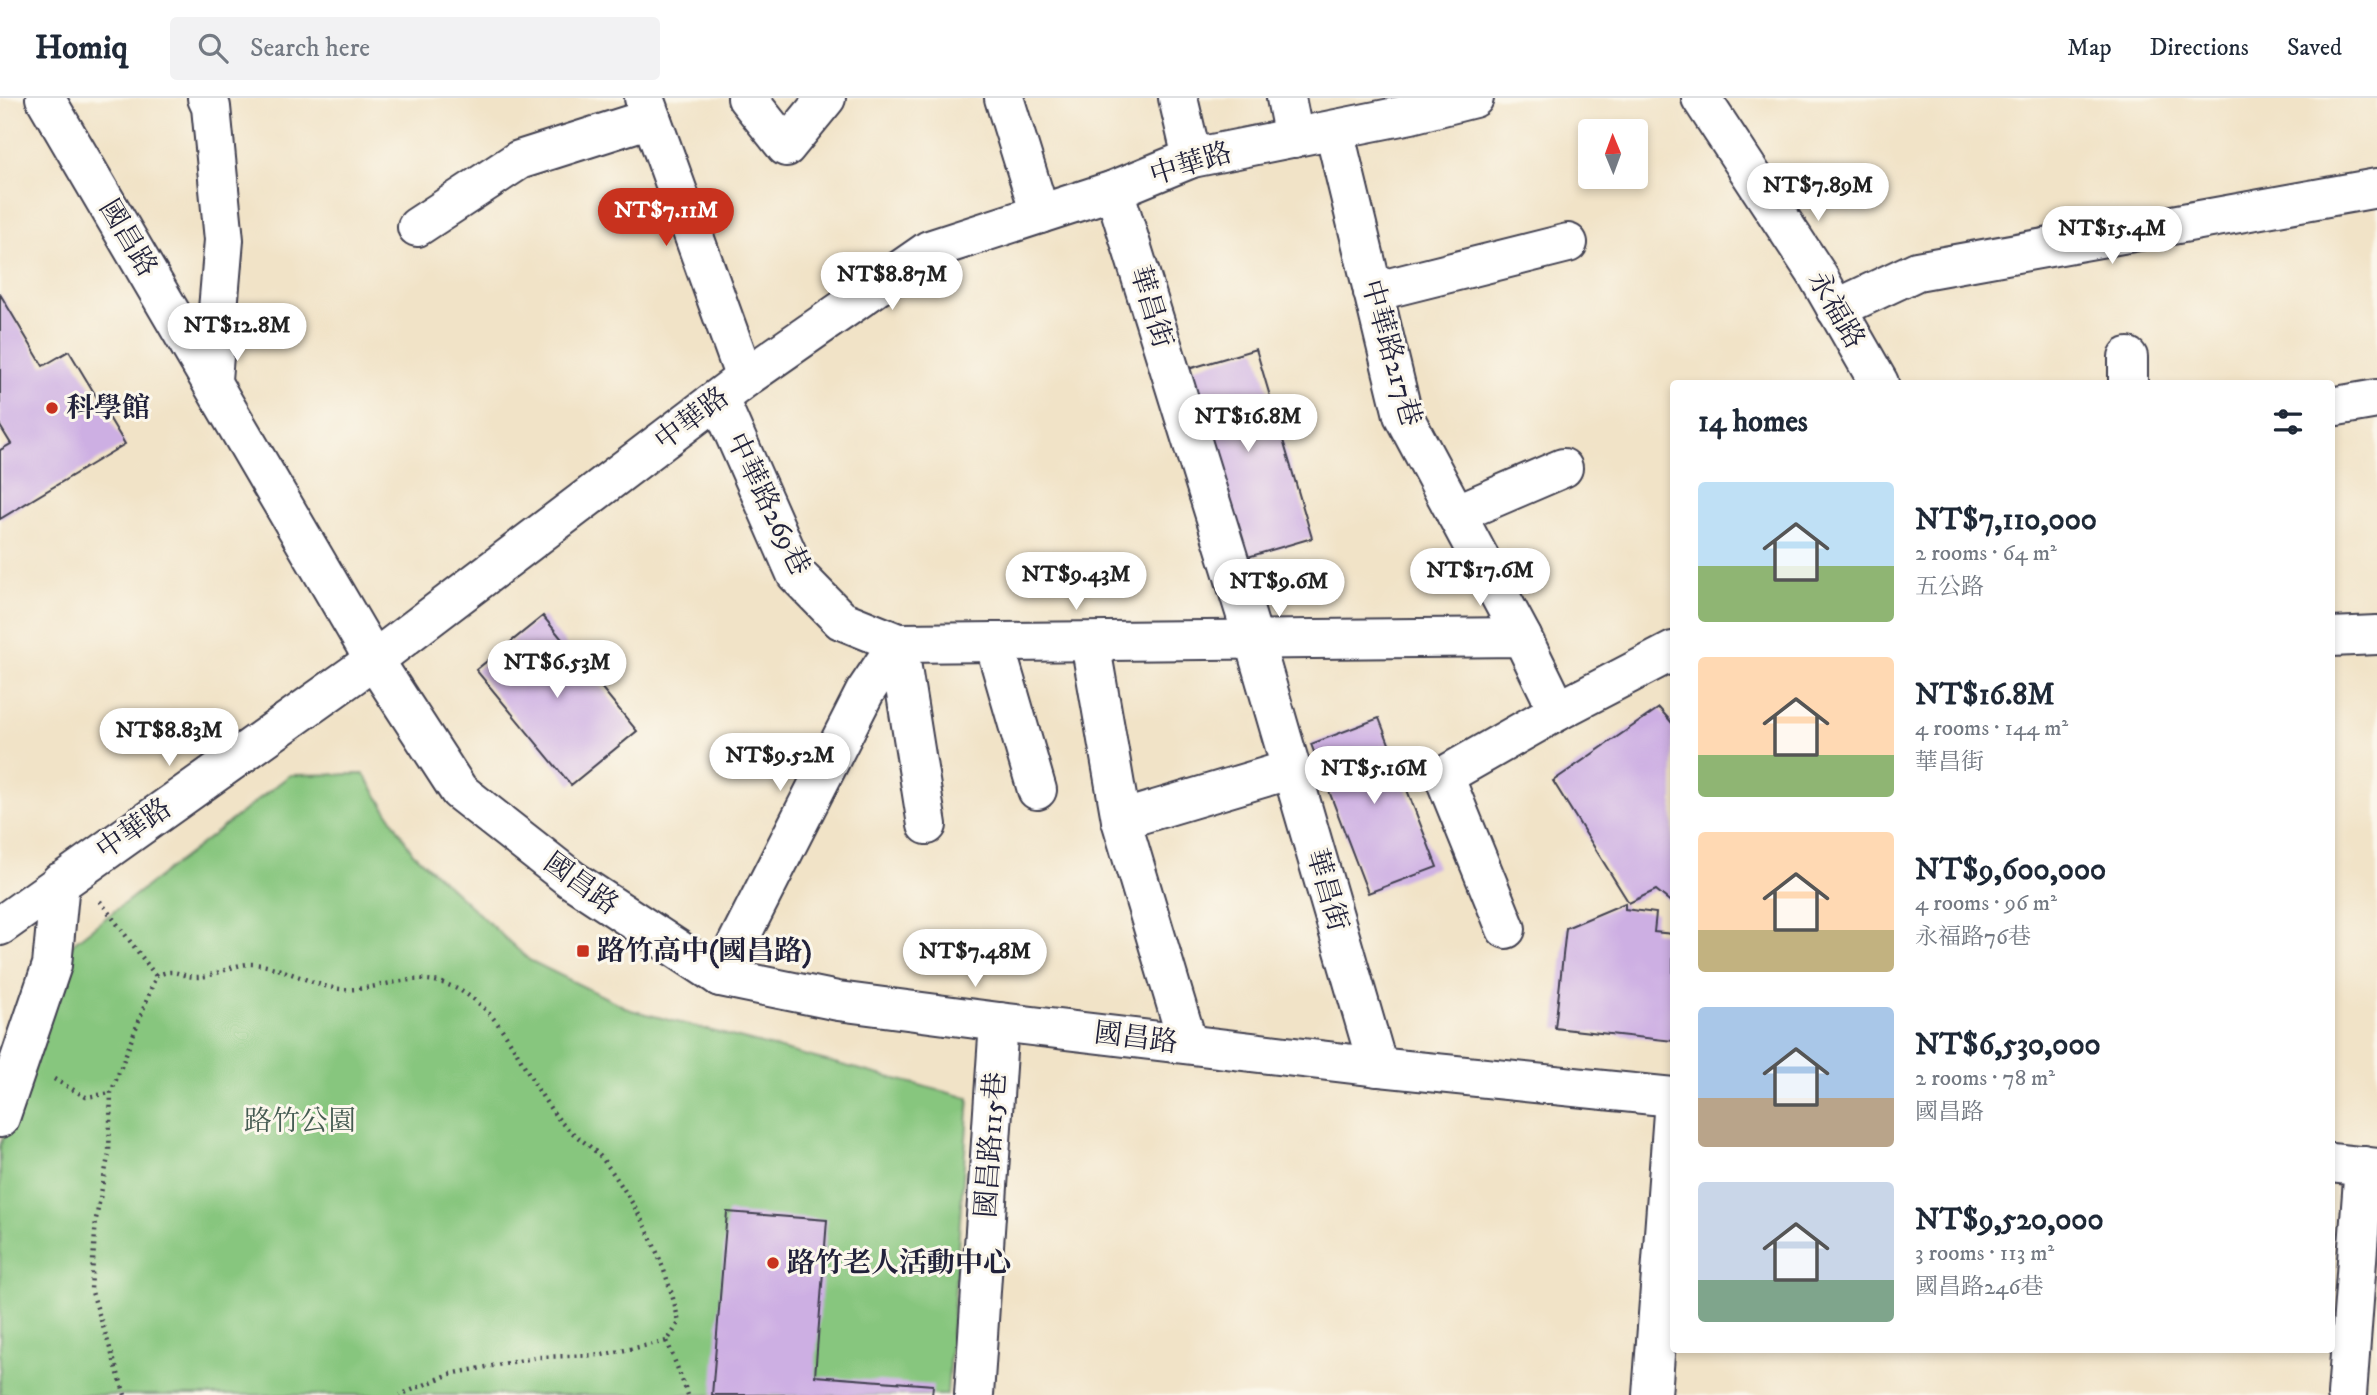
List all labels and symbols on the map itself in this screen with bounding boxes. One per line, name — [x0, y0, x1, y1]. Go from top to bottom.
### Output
north arrow — [1578, 119, 1648, 189]
street label: 中華路 — [1146, 135, 1236, 193]
pin: NT$7.89M — [1746, 164, 1890, 223]
pin: NT$7.11M — [594, 188, 738, 248]
street label: 國昌路 — [91, 193, 165, 283]
pin: NT$15.4M — [2040, 206, 2184, 266]
pin: NT$8.87M — [820, 252, 964, 312]
street label: 華昌街 — [1122, 262, 1180, 352]
street label: 永福路 — [1800, 265, 1872, 355]
street label: 中華路217巷 — [1353, 276, 1429, 430]
pin: NT$12.8M — [165, 303, 309, 363]
street label: 中華路 — [648, 380, 736, 458]
place label: 科學館 — [66, 391, 150, 426]
pin: NT$16.8M — [1176, 394, 1320, 454]
marker: 科學館 — [44, 400, 60, 416]
street label: 中華路269巷 — [718, 427, 818, 581]
pin: NT$17.6M — [1408, 548, 1552, 608]
pin: NT$9.43M — [1004, 552, 1148, 612]
pin: NT$9.6M — [1214, 560, 1344, 619]
pin: NT$6.53M — [485, 640, 629, 700]
pin: NT$8.83M — [97, 708, 241, 768]
pin: NT$9.52M — [708, 734, 852, 793]
pin: NT$5.16M — [1302, 746, 1446, 806]
street label: 中華路 — [90, 791, 178, 867]
street label: 國昌路 — [537, 845, 625, 923]
street label: 華昌街 — [1299, 845, 1355, 935]
pin: NT$7.48M — [903, 930, 1047, 989]
place label: 路竹高中(國昌路) — [597, 934, 812, 969]
marker: 路竹高中(國昌路) — [575, 943, 591, 959]
street label: 國昌路 — [1092, 1016, 1180, 1060]
street label: 國昌路115巷 — [968, 1071, 1014, 1219]
park label: 路竹公園 — [244, 1104, 356, 1139]
place label: 路竹老人活動中心 — [787, 1246, 1011, 1281]
marker: 路竹老人活動中心 — [765, 1255, 781, 1271]

